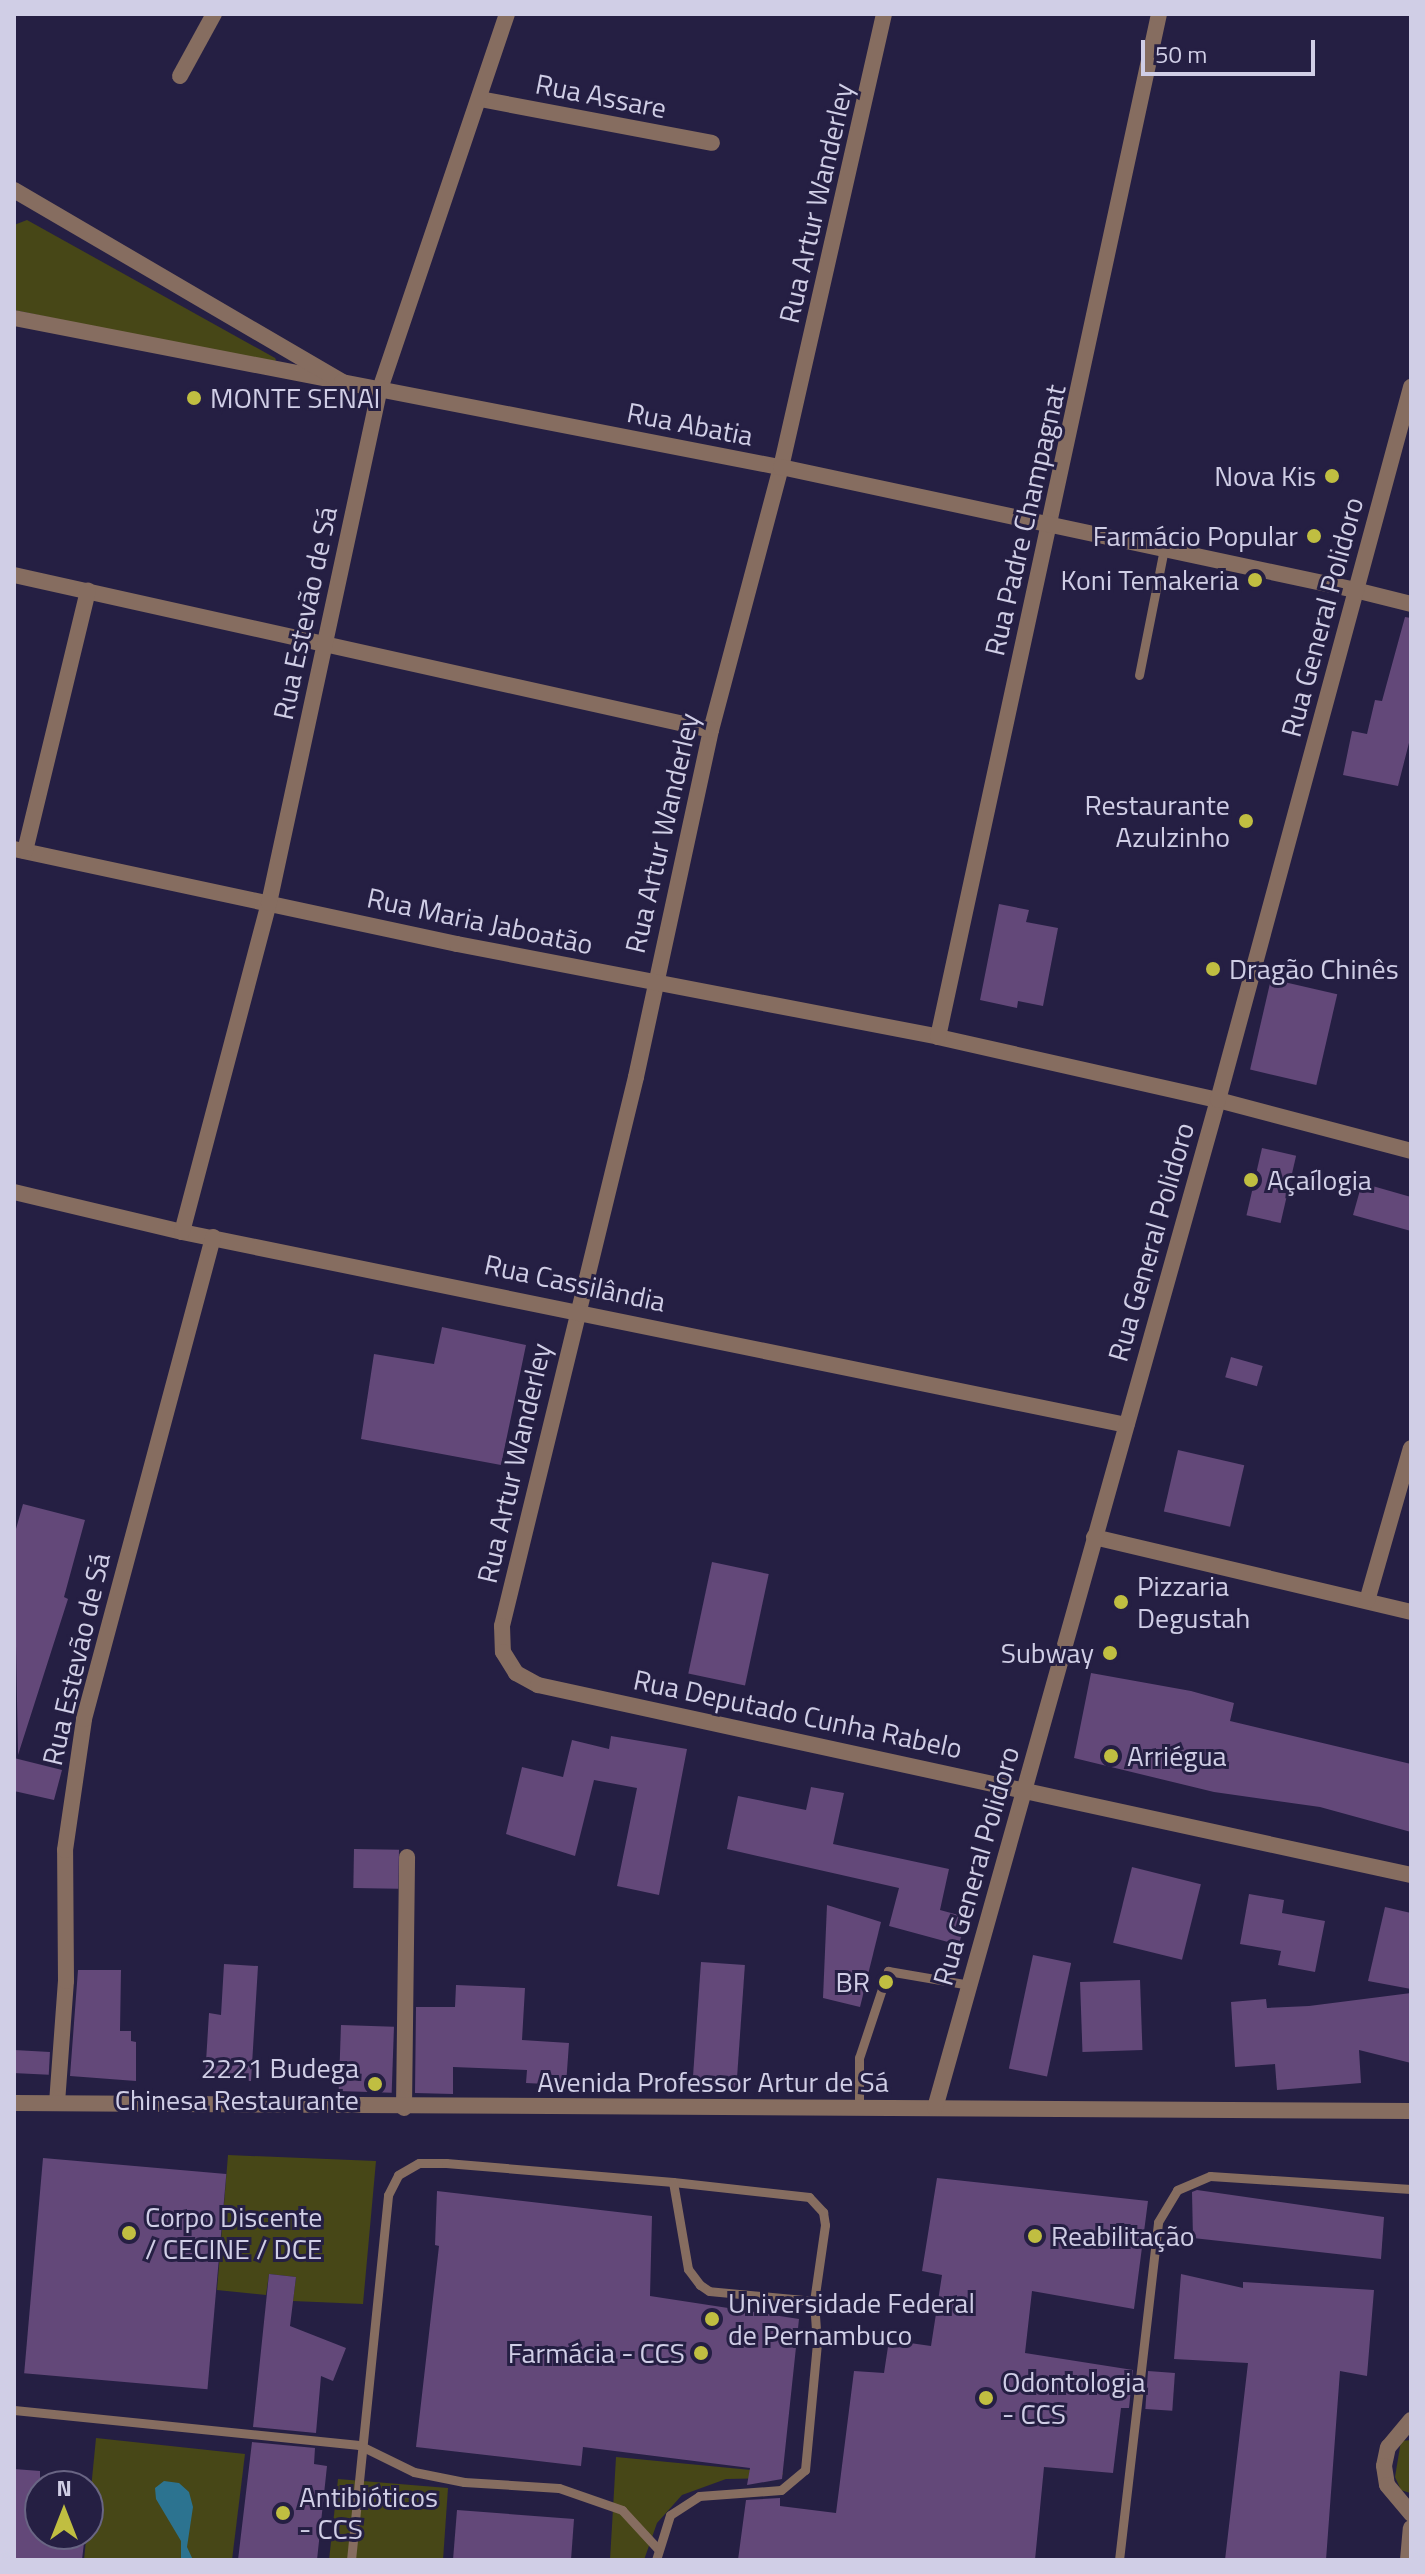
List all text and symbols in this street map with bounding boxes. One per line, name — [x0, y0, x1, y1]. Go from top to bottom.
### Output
scale bar — [1145, 24, 1319, 74]
text: 50 m — [1155, 36, 1207, 72]
street label: Rua Assare — [533, 67, 669, 125]
street label: Rua Artur Wanderley — [772, 80, 860, 326]
place label: MONTE SENAI — [210, 381, 380, 415]
street label: Rua Padre Champagnat — [977, 381, 1073, 659]
marker: MONTE SENAI — [185, 389, 203, 407]
street label: Rua Abatia — [624, 395, 756, 453]
place label: Nova Kis — [1214, 459, 1316, 493]
marker: Nova Kis — [1323, 467, 1341, 485]
street label: Rua General Polidoro — [1274, 493, 1370, 741]
street label: Rua Estevão de Sá — [266, 503, 344, 723]
place label: Farmácio Popular — [1093, 519, 1298, 553]
marker: Farmácio Popular — [1305, 527, 1323, 545]
place label: Koni Temakeria — [1061, 563, 1239, 597]
marker: Koni Temakeria — [1246, 571, 1264, 589]
street label: Rua Artur Wanderley — [618, 710, 706, 956]
place label: Restaurante Azulzinho — [1084, 788, 1230, 854]
marker: Restaurante Azulzinho — [1237, 812, 1255, 830]
street label: Rua Maria Jaboatão — [364, 881, 596, 961]
place label: Dragão Chinês — [1229, 952, 1399, 986]
marker: Dragão Chinês — [1204, 960, 1222, 978]
street label: Rua General Polidoro — [1101, 1119, 1201, 1365]
place label: Açaílogia — [1267, 1163, 1372, 1197]
marker: Açaílogia — [1242, 1171, 1260, 1189]
street label: Rua Cassilândia — [481, 1247, 669, 1319]
street label: Rua Artur Wanderley — [470, 1340, 558, 1586]
street label: Rua Estevão de Sá — [35, 1550, 117, 1768]
place label: Pizzaria Degustah — [1137, 1569, 1250, 1635]
marker: Pizzaria Degustah — [1112, 1593, 1130, 1611]
place label: Subway — [1001, 1636, 1094, 1670]
marker: Subway — [1101, 1644, 1119, 1662]
street label: Rua Deputado Cunha Rabelo — [631, 1663, 965, 1765]
place label: Arriégua — [1127, 1739, 1227, 1773]
street label: Rua General Polidoro — [926, 1743, 1026, 1989]
marker: Arriégua — [1102, 1747, 1120, 1765]
place label: BR — [836, 1965, 870, 1999]
marker: BR — [877, 1973, 895, 1991]
place label: 2221 Budega Chinesa Restaurante — [115, 2051, 359, 2117]
street label: Avenida Professor Artur de Sá — [537, 2065, 889, 2099]
marker: 2221 Budega Chinesa Restaurante — [366, 2075, 384, 2093]
place label: Corpo Discente / CECINE / DCE — [145, 2200, 322, 2266]
place label: Reabilitação — [1051, 2219, 1194, 2253]
marker: Corpo Discente / CECINE / DCE — [120, 2224, 138, 2242]
marker: Reabilitação — [1026, 2227, 1044, 2245]
place label: Universidade Federal de Pernambuco — [728, 2286, 975, 2352]
marker: Universidade Federal de Pernambuco — [703, 2310, 721, 2328]
place label: Farmácia - CCS — [508, 2336, 685, 2370]
marker: Farmácia - CCS — [692, 2344, 710, 2362]
place label: Odontologia - CCS — [1002, 2365, 1145, 2431]
marker: Odontologia - CCS — [977, 2389, 995, 2407]
north arrow — [24, 2470, 104, 2550]
text: N — [56, 2471, 72, 2505]
place label: Antibióticos - CCS — [299, 2480, 438, 2546]
marker: Antibióticos - CCS — [274, 2504, 292, 2522]

